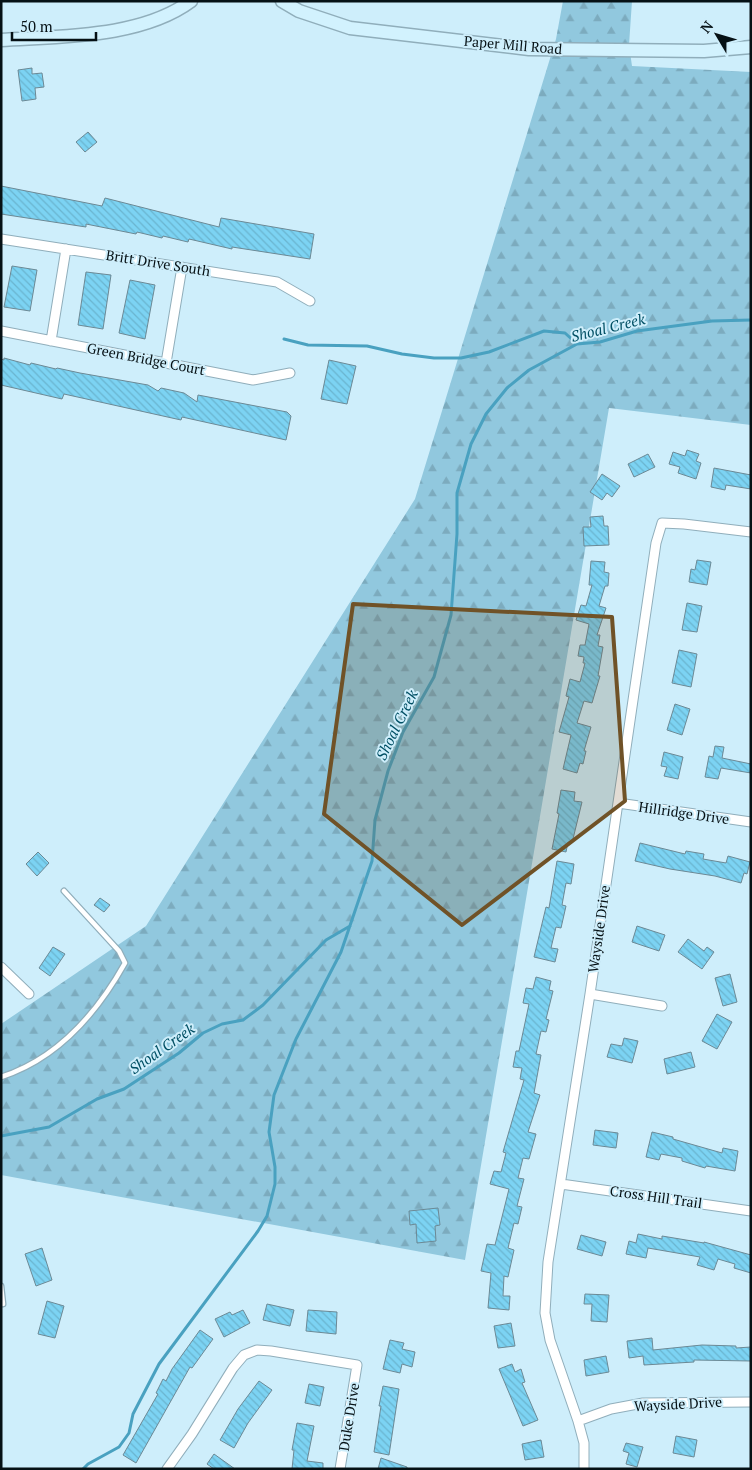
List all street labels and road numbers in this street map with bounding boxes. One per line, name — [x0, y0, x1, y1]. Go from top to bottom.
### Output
street label: Paper Mill Road — [463, 31, 563, 58]
street label: Britt Drive South — [105, 245, 212, 280]
street label: Green Bridge Court — [86, 338, 207, 379]
street label: Hillridge Drive — [637, 797, 731, 828]
street label: Wayside Drive — [583, 884, 614, 974]
street label: Cross Hill Trail — [609, 1181, 703, 1212]
street label: Duke Drive — [334, 1381, 363, 1452]
street label: Wayside Drive — [633, 1392, 723, 1415]

